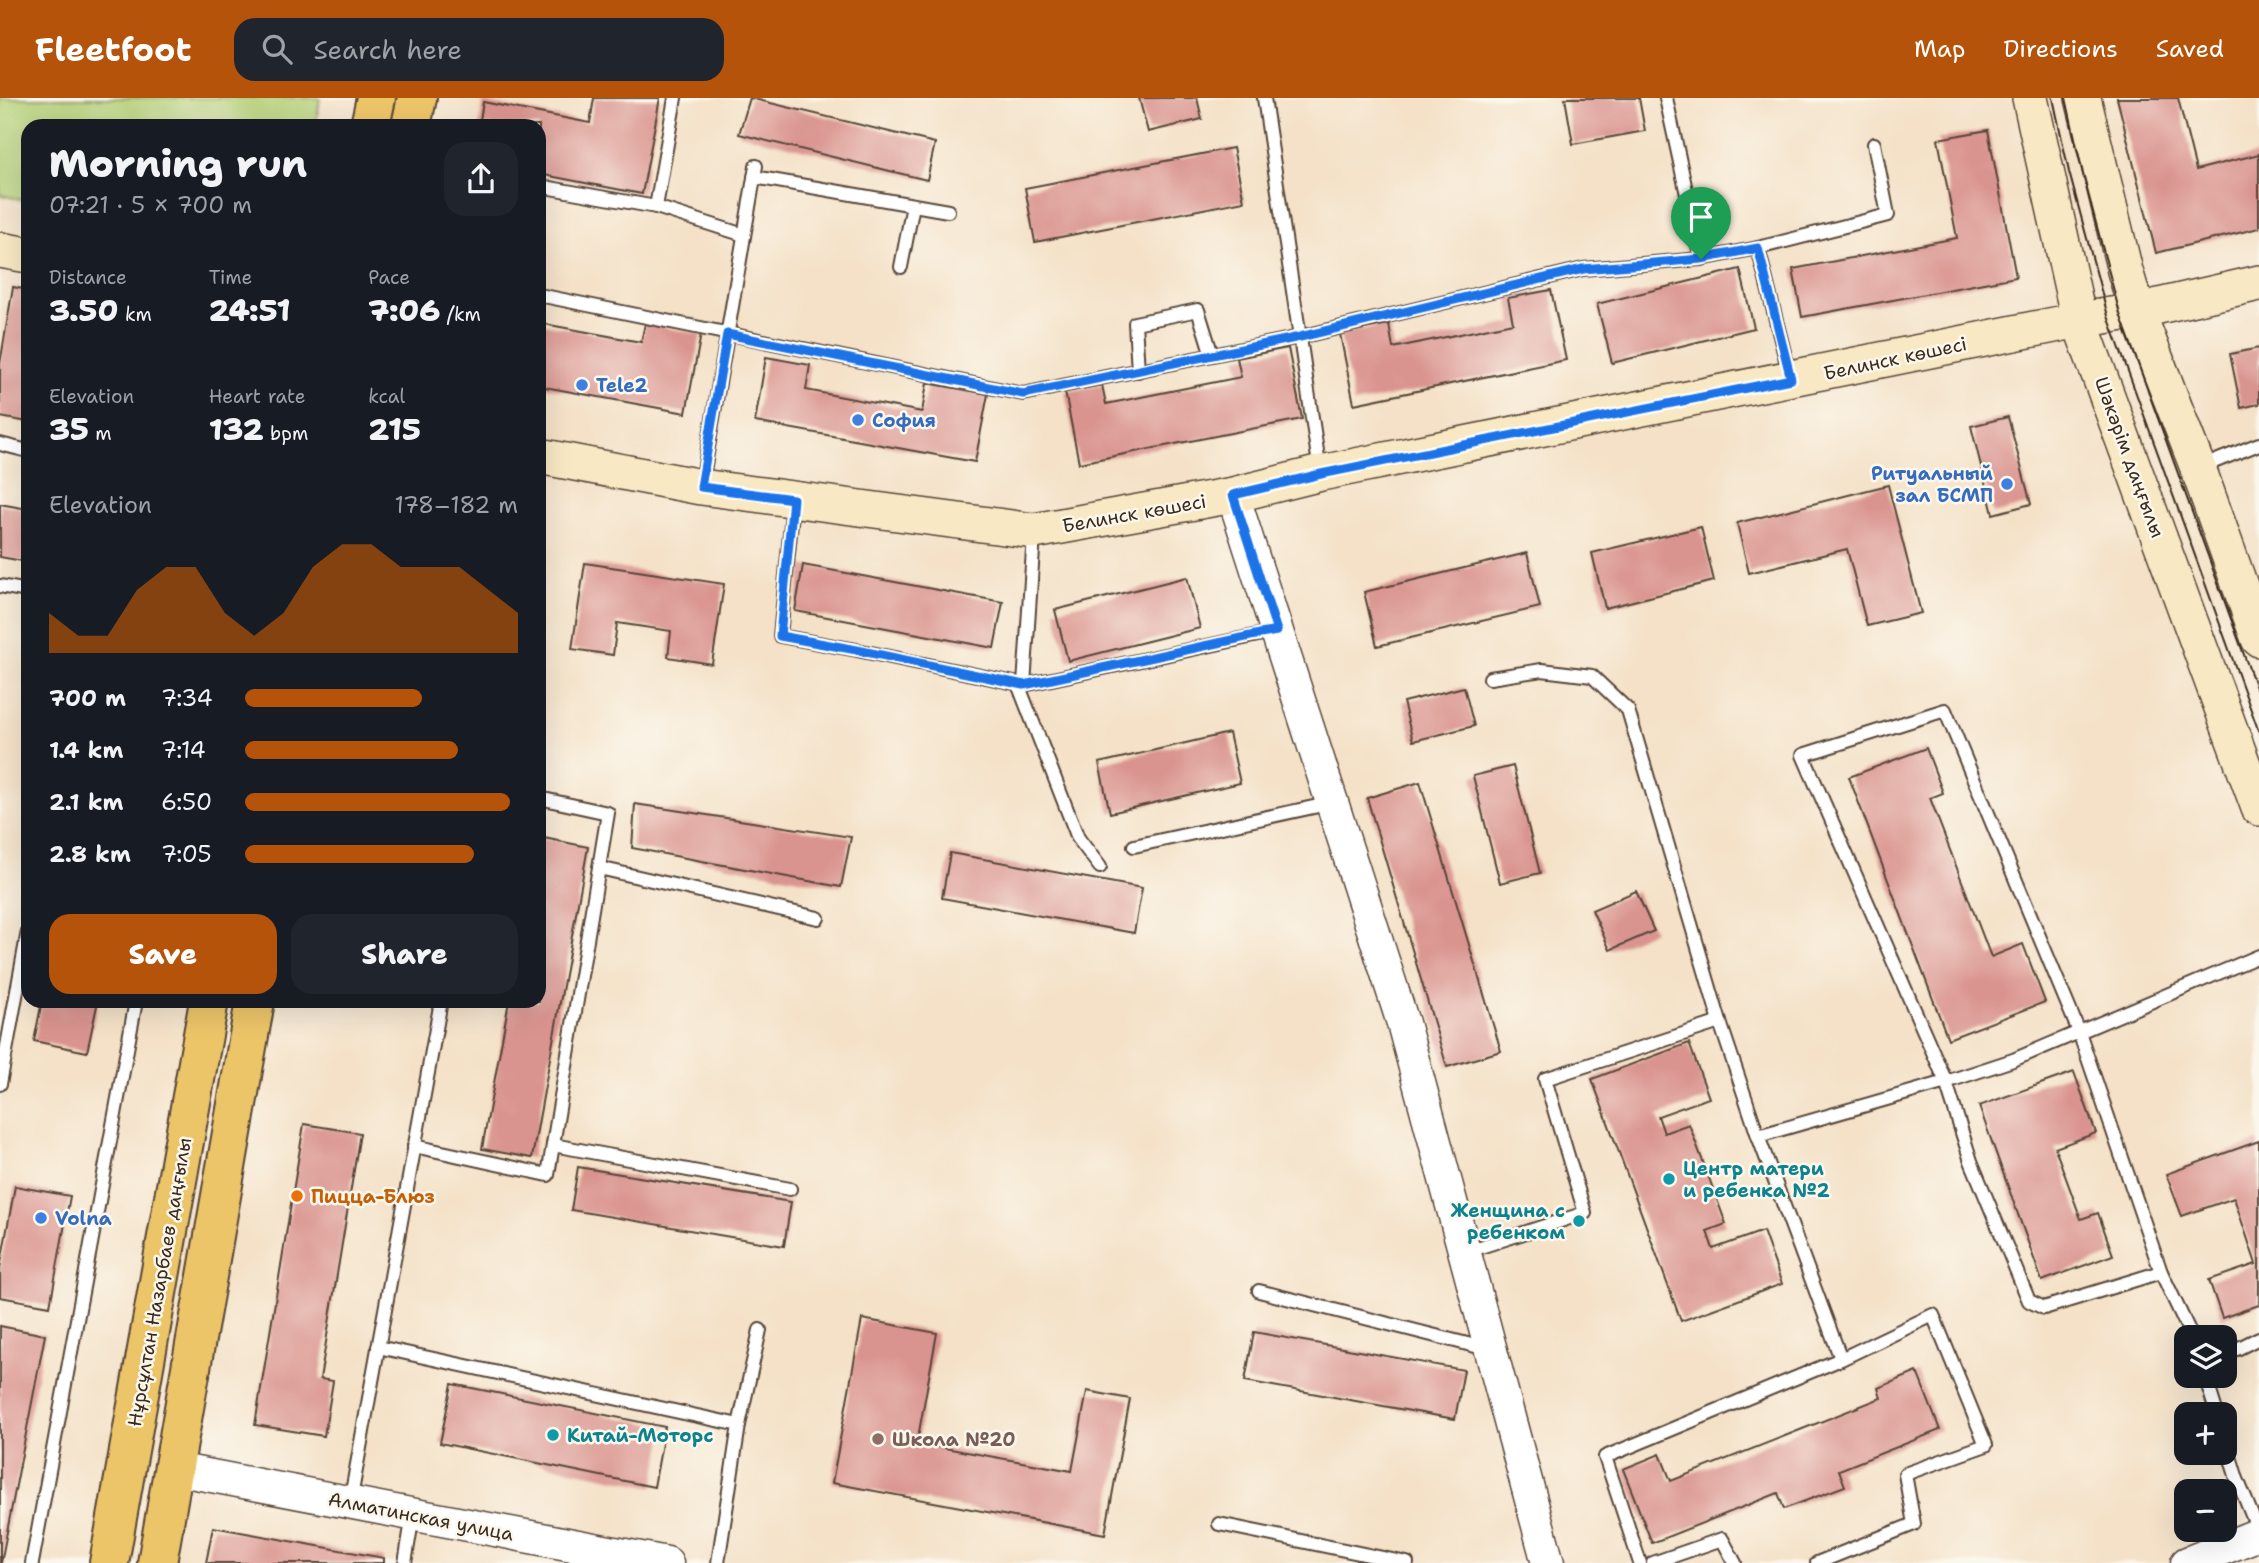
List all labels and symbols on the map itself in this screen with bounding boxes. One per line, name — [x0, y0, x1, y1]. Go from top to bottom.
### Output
pin — [1671, 187, 1731, 259]
street label: Белинск көшесі — [1821, 331, 1969, 386]
place label: Tele2 — [596, 373, 648, 398]
street label: Шәкәрім даңғылы — [2089, 373, 2170, 541]
marker: Tele2 — [574, 377, 590, 393]
place label: София — [872, 408, 936, 433]
marker: София — [850, 412, 866, 428]
place label: Ритуальный зал БСМП — [1871, 461, 1993, 508]
marker: Ритуальный зал БСМП — [1999, 476, 2015, 492]
street label: Белинск көшесі — [1060, 489, 1208, 538]
street label: Нұрсұлтан Назарбаев даңғылы — [122, 1136, 197, 1429]
place label: Центр матери и ребенка №2 — [1683, 1156, 1830, 1203]
marker: Центр матери и ребенка №2 — [1661, 1171, 1677, 1187]
place label: Пицца-Блюз — [311, 1184, 435, 1209]
marker: Пицца-Блюз — [289, 1188, 305, 1204]
place label: Женщина с ребенком — [1451, 1198, 1565, 1245]
place label: Volna — [55, 1206, 112, 1231]
marker: Volna — [33, 1210, 49, 1226]
marker: Женщина с ребенком — [1571, 1213, 1587, 1229]
place label: Китай-Моторс — [567, 1423, 714, 1448]
marker: Китай-Моторс — [545, 1427, 561, 1443]
place label: Школа №20 — [892, 1427, 1016, 1452]
marker: Школа №20 — [870, 1431, 886, 1447]
street label: Алматинская улица — [326, 1486, 516, 1547]

